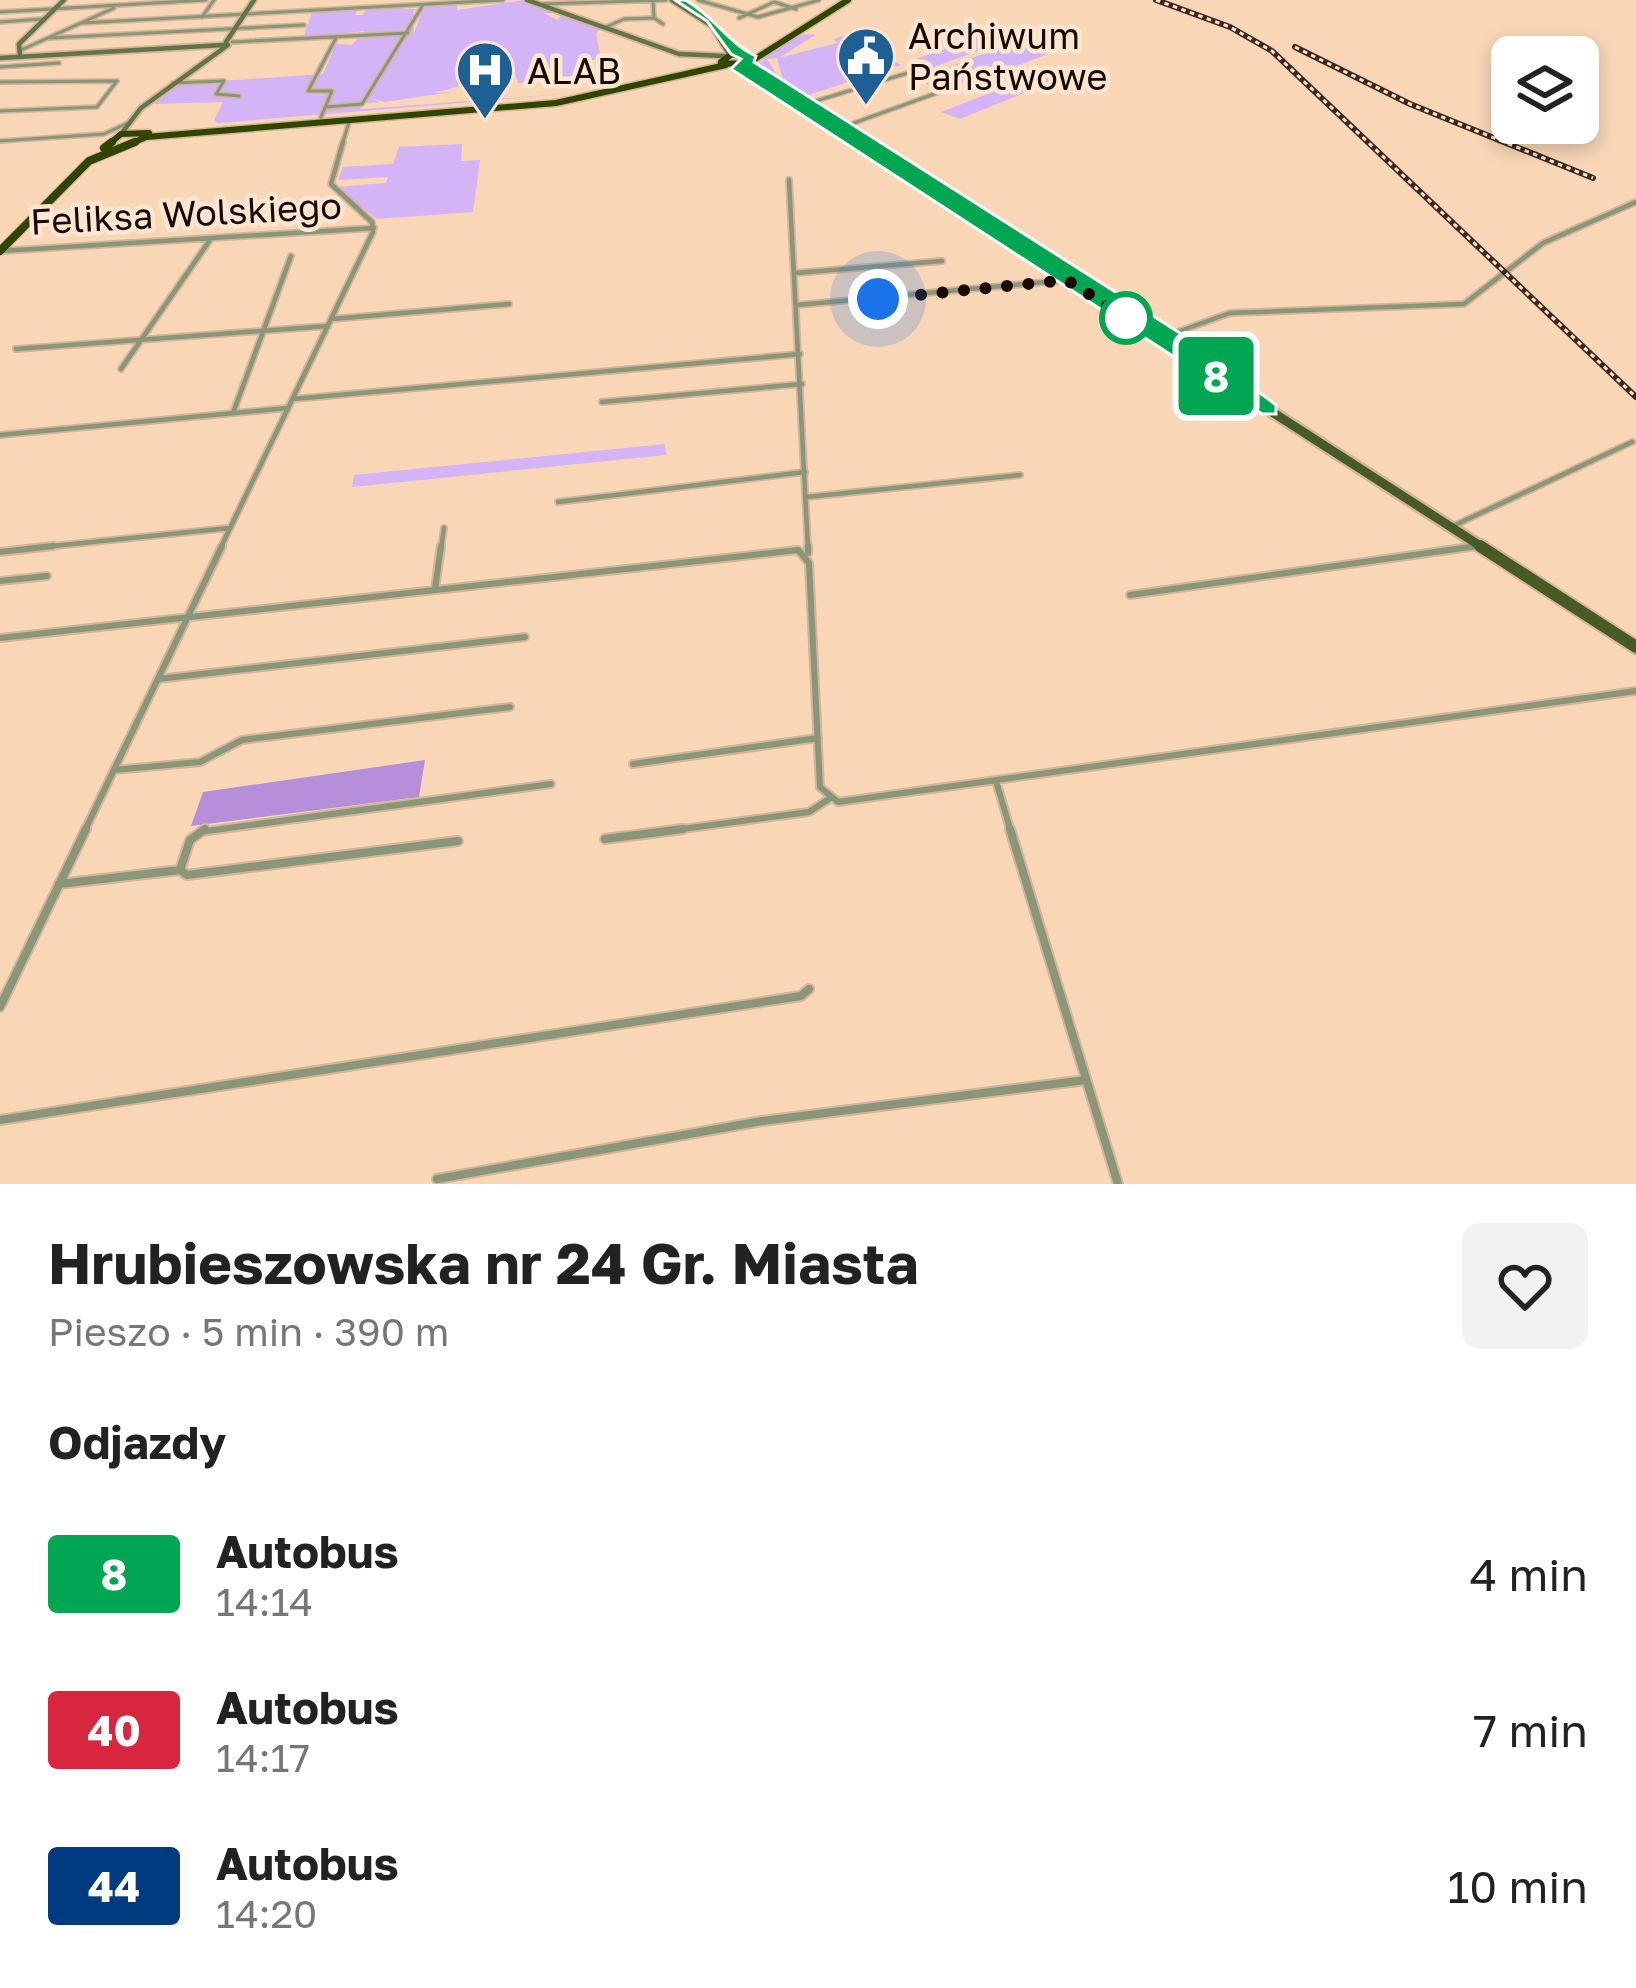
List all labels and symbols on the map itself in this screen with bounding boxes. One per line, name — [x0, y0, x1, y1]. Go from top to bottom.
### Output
place label: Archiwum Państwowe — [908, 14, 1107, 98]
public building icon: Archiwum Państwowe — [835, 25, 897, 107]
hospital icon: ALAB — [454, 39, 516, 121]
place label: ALAB — [527, 49, 621, 92]
street label: Feliksa Wolskiego — [29, 183, 343, 243]
your location — [848, 269, 908, 329]
unlabelled marker — [1101, 293, 1151, 343]
line badge: 8 — [1177, 337, 1255, 415]

